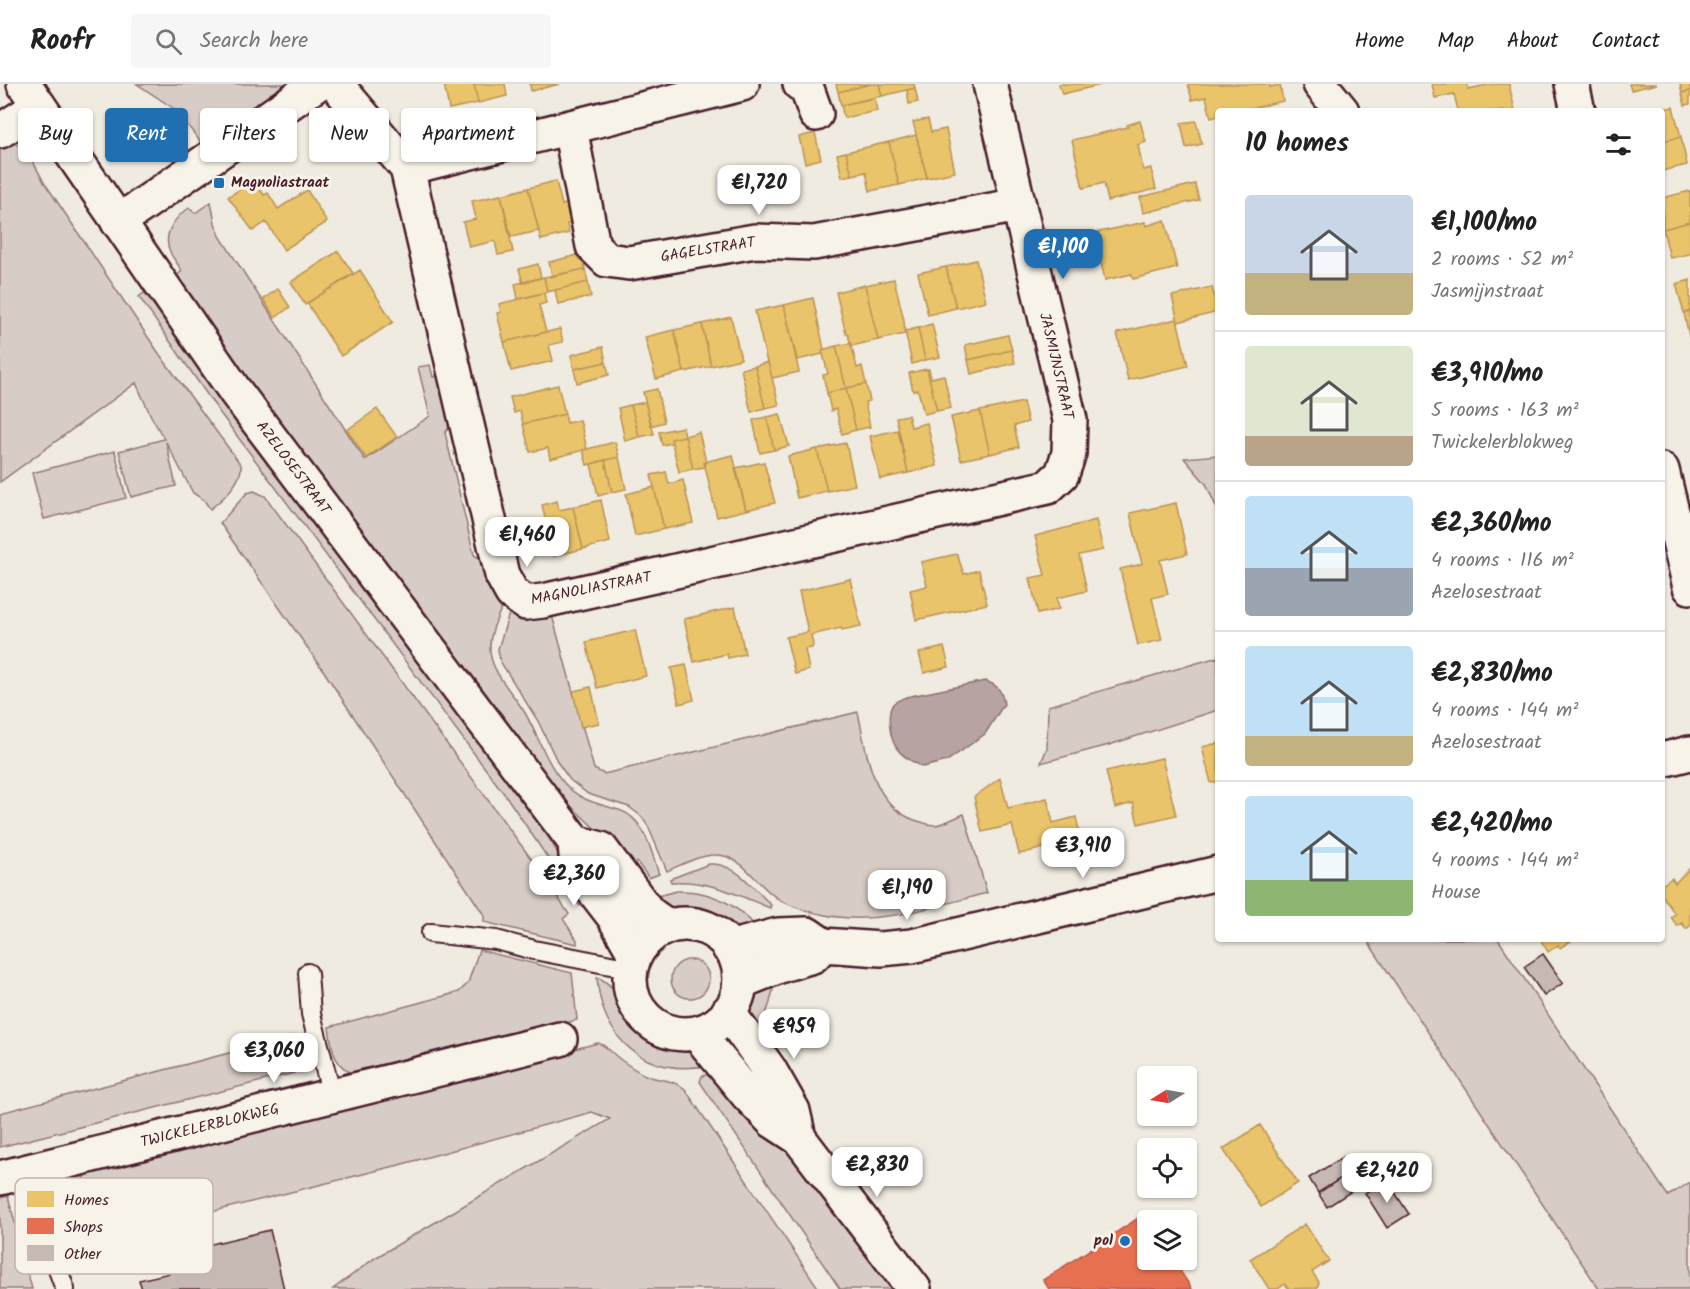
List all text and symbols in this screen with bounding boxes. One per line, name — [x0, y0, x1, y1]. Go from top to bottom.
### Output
search box — [131, 14, 551, 68]
text: Roofr — [30, 19, 95, 64]
text: Search here — [200, 24, 308, 59]
icon: search — [152, 25, 185, 58]
text: Home — [1355, 25, 1404, 58]
text: Map — [1437, 25, 1474, 58]
text: About — [1507, 25, 1558, 58]
text: Contact — [1591, 25, 1660, 58]
chip: Buy — [18, 108, 93, 162]
chip: Rent — [105, 108, 188, 162]
chip: Filters — [200, 108, 297, 162]
chip: New — [309, 108, 389, 162]
chip: Apartment — [401, 108, 536, 162]
text: 10 homes — [1245, 123, 1349, 165]
icon: filters — [1602, 128, 1635, 161]
pin: €1,720 — [710, 165, 808, 216]
text: €1,720 — [731, 168, 787, 200]
place label: Magnoliastraat — [231, 171, 329, 195]
marker: Magnoliastraat — [212, 176, 226, 190]
text: €1,100/mo — [1431, 202, 1537, 244]
icon: home — [1293, 219, 1365, 291]
pin: €1,100 — [1014, 229, 1112, 280]
street label: GAGELSTRAAT — [659, 230, 759, 269]
text: €1,100 — [1038, 232, 1088, 264]
text: 2 rooms · 52 m² — [1431, 244, 1573, 276]
text: Jasmijnstraat — [1431, 276, 1544, 308]
street label: JASMIJNSTRAAT — [1032, 310, 1080, 424]
text: €3,910/mo — [1431, 353, 1543, 395]
icon: home — [1293, 370, 1365, 442]
text: 5 rooms · 163 m² — [1431, 395, 1579, 427]
street label: AZELOSESTRAAT — [250, 416, 338, 522]
text: Twickelerblokweg — [1431, 427, 1574, 459]
text: €2,360/mo — [1431, 503, 1552, 545]
pin: €1,460 — [478, 517, 576, 568]
text: €1,460 — [499, 520, 555, 552]
icon: home — [1293, 520, 1365, 592]
text: 4 rooms · 116 m² — [1431, 545, 1574, 577]
street label: MAGNOLIASTRAAT — [529, 565, 655, 612]
text: Azelosestraat — [1431, 577, 1542, 609]
text: €2,830/mo — [1431, 653, 1553, 695]
icon: home — [1293, 670, 1365, 742]
text: 4 rooms · 144 m² — [1431, 695, 1578, 727]
text: Azelosestraat — [1431, 727, 1542, 759]
text: €2,420/mo — [1431, 803, 1553, 845]
icon: home — [1293, 820, 1365, 892]
pin: €3,910 — [1034, 828, 1132, 879]
text: €3,910 — [1055, 831, 1111, 863]
text: 4 rooms · 144 m² — [1431, 845, 1578, 877]
pin: €2,360 — [525, 856, 623, 907]
text: €2,360 — [543, 859, 605, 891]
pin: €1,190 — [858, 870, 956, 921]
text: €1,190 — [882, 873, 932, 905]
text: House — [1431, 877, 1481, 909]
pin: €959 — [758, 1009, 830, 1060]
text: €959 — [772, 1012, 816, 1044]
pin: €3,060 — [225, 1033, 323, 1084]
text: €3,060 — [244, 1036, 304, 1068]
north arrow — [1137, 1066, 1197, 1126]
map controls — [1137, 1066, 1197, 1270]
street label: TWICKELERBLOKWEG — [138, 1097, 282, 1155]
button: locate — [1137, 1138, 1197, 1198]
pin: €2,830 — [828, 1147, 926, 1198]
text: €2,830 — [846, 1150, 908, 1182]
pin: €2,420 — [1338, 1153, 1436, 1204]
text: €2,420 — [1356, 1156, 1418, 1188]
legend — [15, 1178, 213, 1274]
text: Homes — [64, 1188, 109, 1213]
button: layers — [1137, 1210, 1197, 1270]
text: Shops — [64, 1215, 103, 1240]
place label: pol — [1093, 1229, 1113, 1253]
marker: pol — [1118, 1234, 1132, 1248]
text: Other — [64, 1242, 103, 1267]

